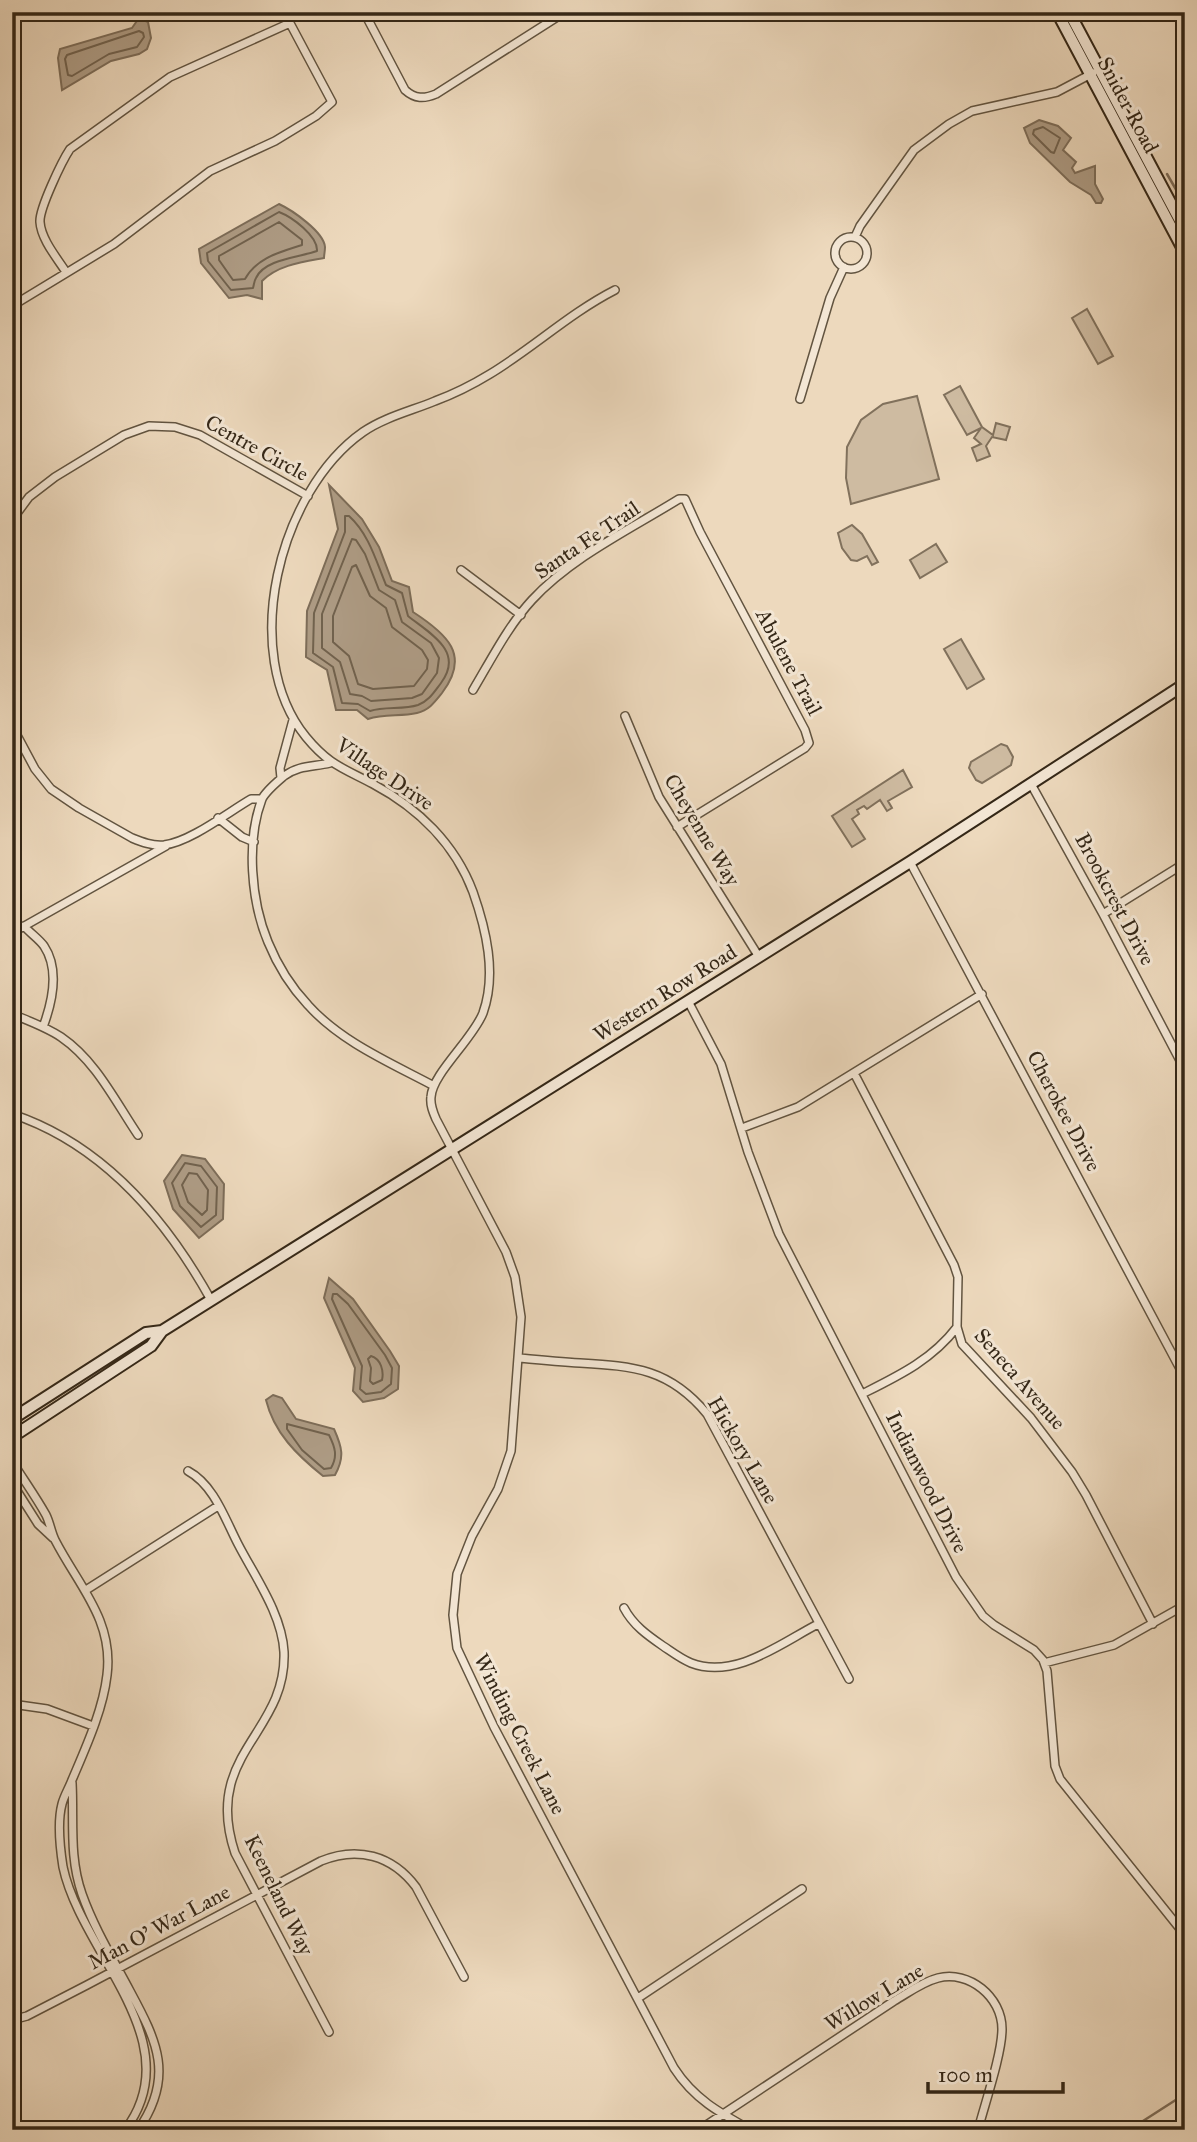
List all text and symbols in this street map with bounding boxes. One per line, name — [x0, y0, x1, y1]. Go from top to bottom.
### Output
street label: Snider Road — [1092, 52, 1164, 158]
street label: Centre Circle — [201, 409, 313, 487]
street label: Santa Fe Trail — [529, 495, 645, 585]
street label: Abulene Trail — [750, 604, 828, 720]
street label: Village Drive — [330, 731, 439, 816]
street label: Cheyenne Way — [658, 769, 746, 892]
street label: Brookcrest Drive — [1069, 828, 1161, 970]
street label: Western Row Road — [589, 938, 742, 1047]
street label: Cherokee Drive — [1021, 1046, 1107, 1176]
street label: Seneca Avenue — [969, 1323, 1071, 1435]
street label: Hickory Lane — [702, 1392, 784, 1509]
street label: Indianwood Drive — [880, 1407, 974, 1557]
street label: Winding Creek Lane — [468, 1649, 572, 1819]
street label: Keeneland Way — [239, 1831, 320, 1960]
street label: Man O’ War Lane — [84, 1879, 235, 1975]
street label: Willow Lane — [820, 1957, 928, 2037]
scale bar — [928, 2051, 1062, 2095]
text: 100 m — [938, 2062, 993, 2088]

